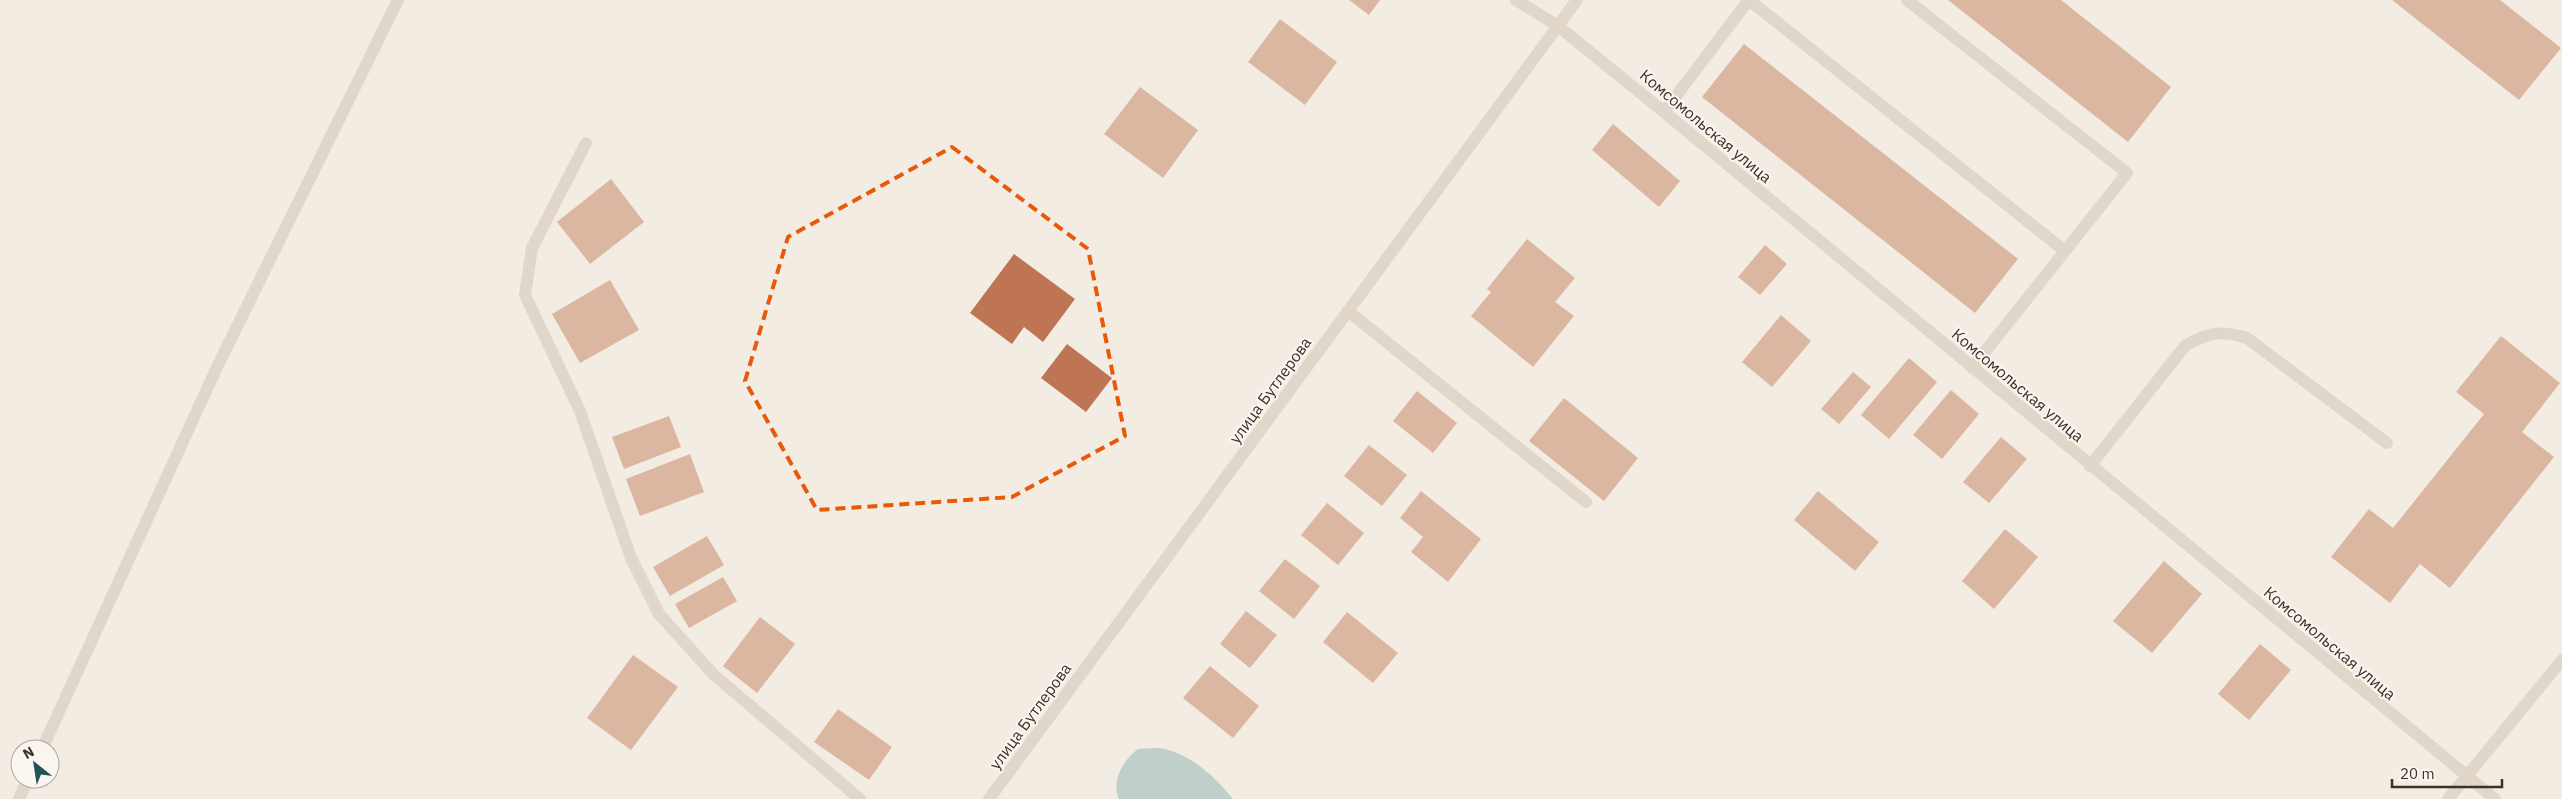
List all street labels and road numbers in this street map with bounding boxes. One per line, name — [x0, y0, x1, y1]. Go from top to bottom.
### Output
street label: Комсомольская улица — [1636, 65, 1777, 187]
street label: Комсомольская улица — [1948, 324, 2089, 446]
street label: улица Бутлерова — [1225, 332, 1316, 447]
street label: Комсомольская улица — [2260, 582, 2401, 704]
street label: улица Бутлерова — [985, 658, 1076, 773]

